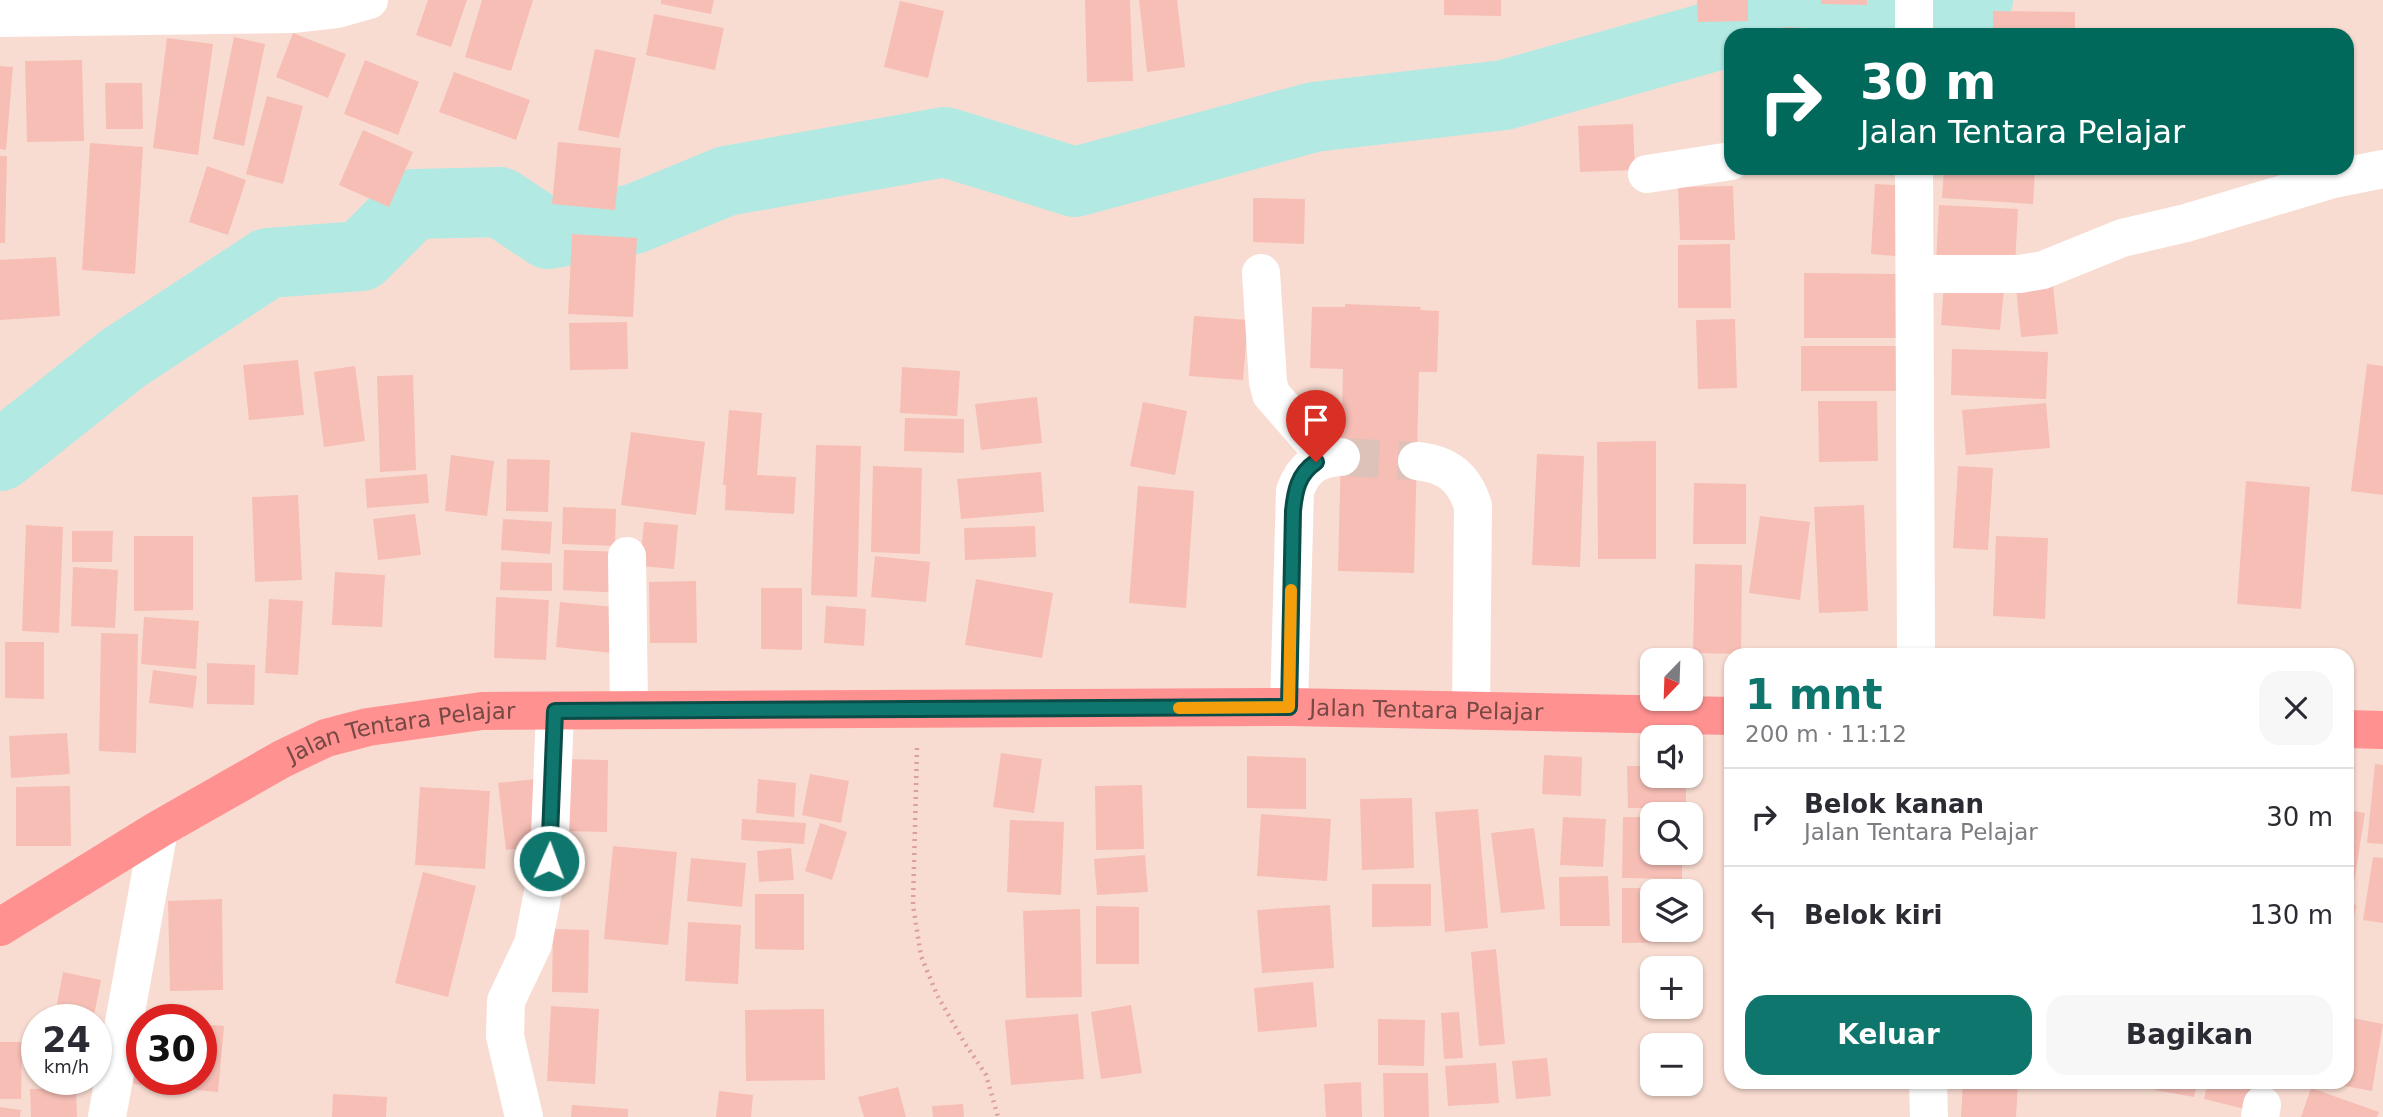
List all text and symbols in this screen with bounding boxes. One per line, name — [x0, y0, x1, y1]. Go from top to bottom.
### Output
text: 30 m — [1860, 54, 1996, 111]
icon: right — [1745, 56, 1836, 147]
text: Jalan Tentara Pelajar — [1860, 113, 2185, 151]
pin — [1286, 390, 1346, 462]
icon: arrive — [1297, 401, 1335, 439]
north arrow — [1640, 648, 1703, 710]
map controls — [1640, 648, 1703, 1096]
text: 1 mnt — [1745, 670, 1883, 719]
button: close — [2259, 671, 2333, 745]
street label: Jalan Tentara Pelajar — [1307, 694, 1544, 725]
street label: Jalan Tentara Pelajar — [281, 698, 516, 769]
text: 200 m · 11:12 — [1745, 721, 1907, 747]
button: sound — [1640, 725, 1703, 788]
text: Belok kanan — [1804, 789, 1984, 819]
icon: right — [1745, 798, 1783, 836]
button: search — [1640, 802, 1703, 865]
text: 30 m — [2266, 802, 2333, 832]
text: Jalan Tentara Pelajar — [1804, 819, 2038, 845]
position arrow — [512, 824, 586, 898]
button: layers — [1640, 879, 1703, 942]
icon: left — [1745, 896, 1783, 934]
text: Belok kiri — [1804, 900, 1943, 930]
text: 130 m — [2250, 900, 2333, 930]
button: + — [1640, 956, 1703, 1019]
button: Keluar — [1745, 995, 2032, 1075]
button: Bagikan — [2046, 995, 2333, 1075]
speed limit sign: 30 — [126, 1004, 217, 1095]
text: 24 — [42, 1020, 91, 1060]
button: − — [1640, 1033, 1703, 1096]
text: km/h — [44, 1056, 89, 1077]

